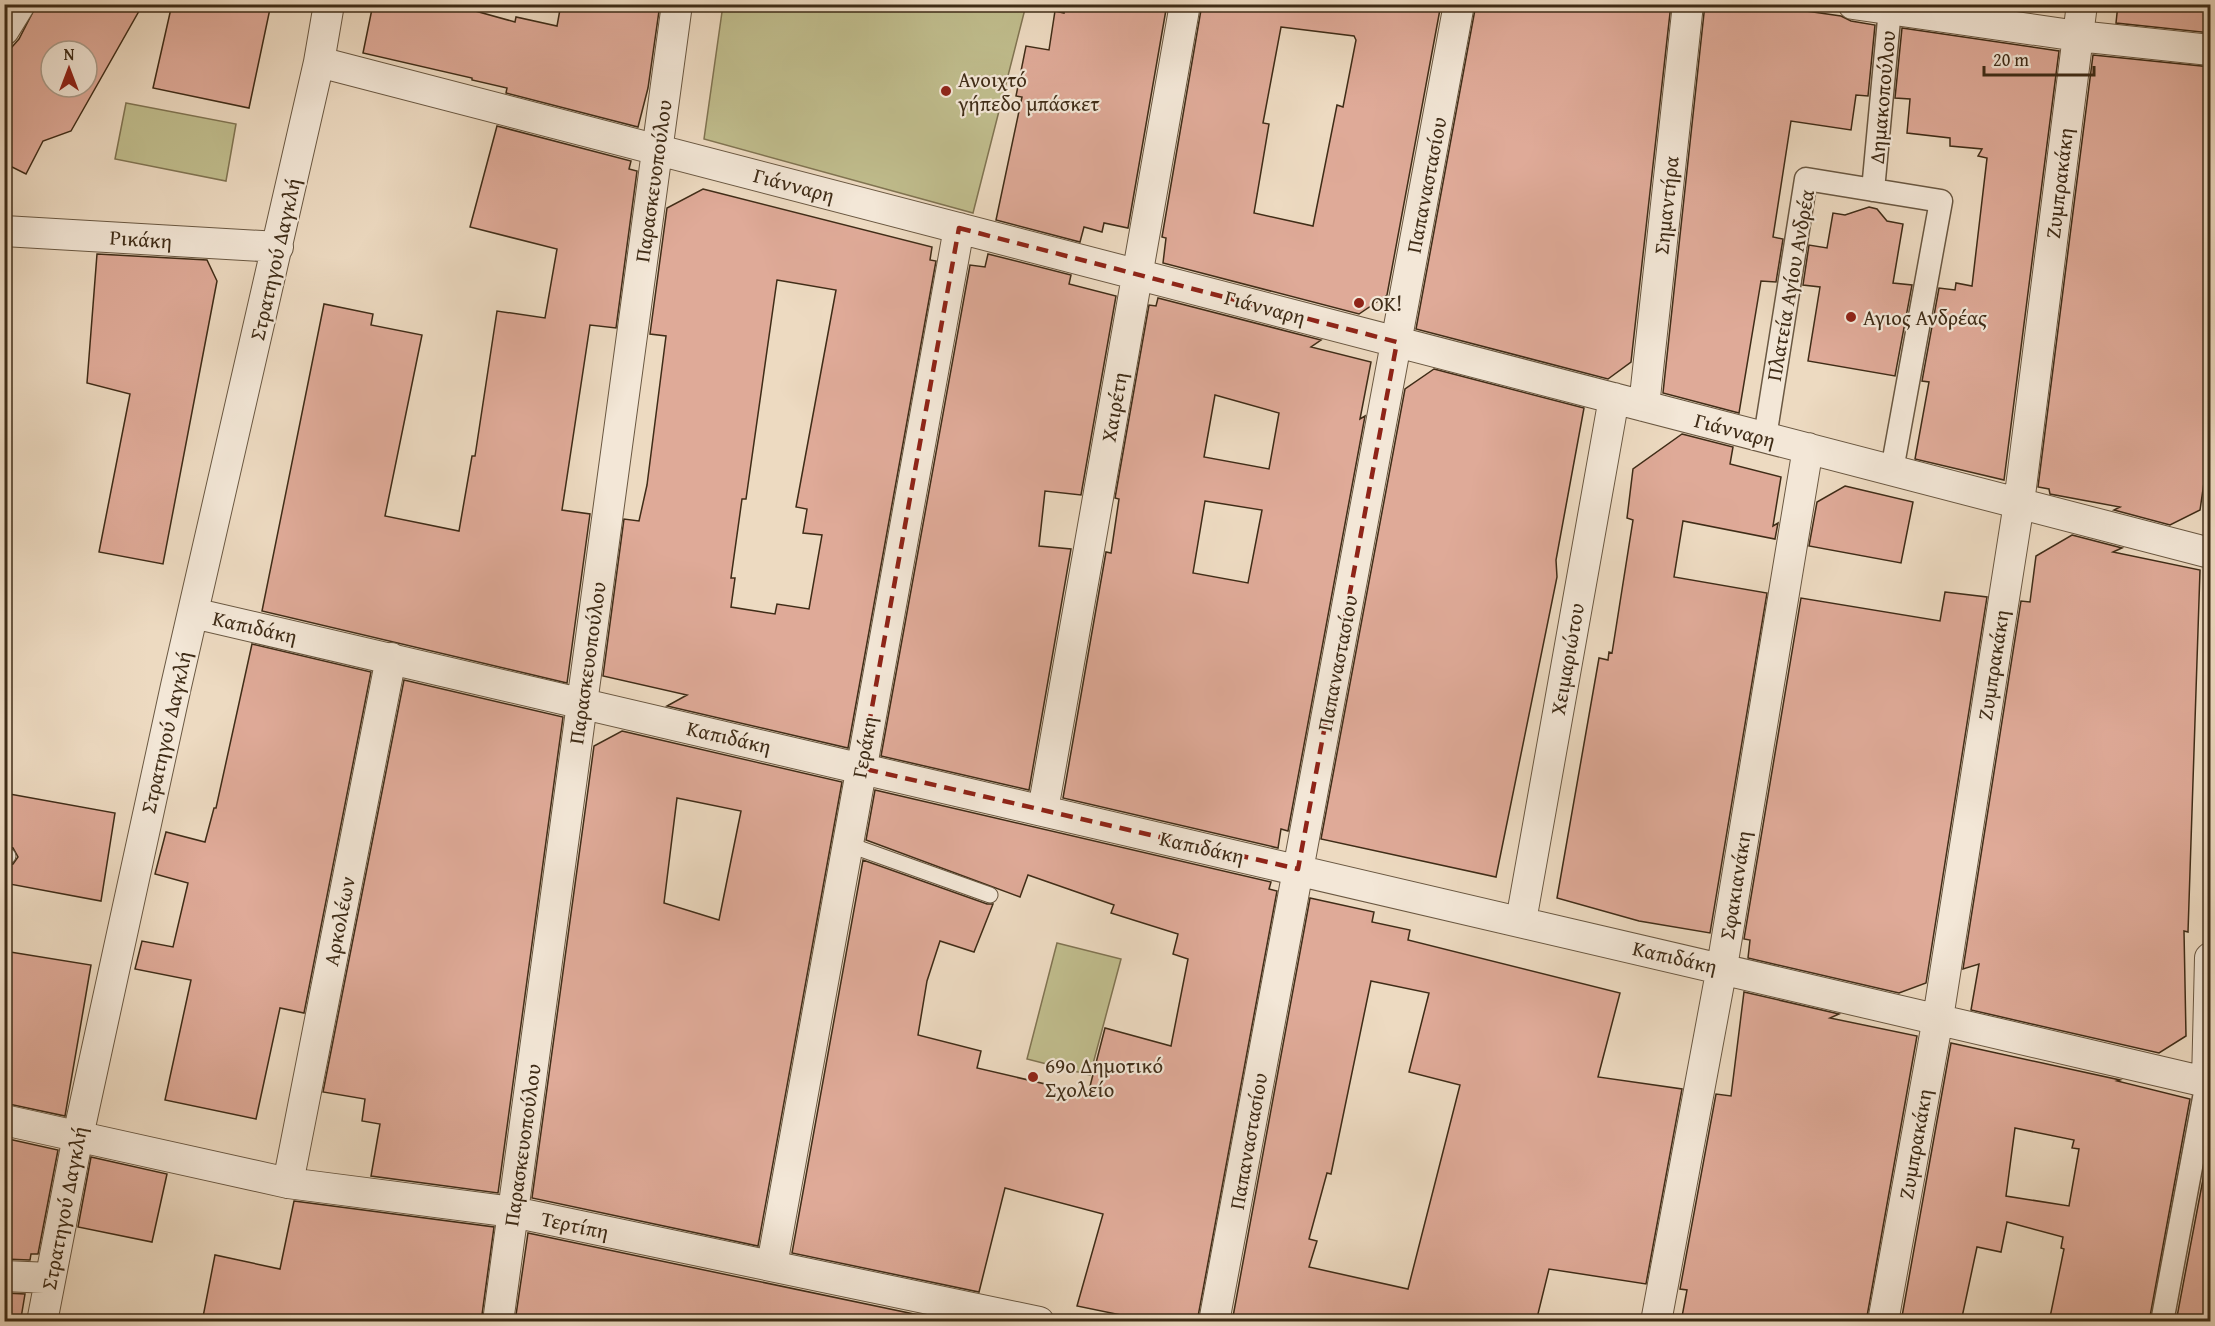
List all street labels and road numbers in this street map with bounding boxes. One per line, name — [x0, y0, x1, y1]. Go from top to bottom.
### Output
street label: Δημακοπούλου — [1861, 29, 1903, 165]
street label: Παρασκευοπούλου — [626, 98, 680, 264]
street label: Παπαναστασίου — [1398, 114, 1454, 256]
street label: Ζυμπρακάκη — [2037, 126, 2081, 240]
street label: Σημαντήρα — [1645, 154, 1687, 256]
street label: Γιάνναρη — [750, 159, 838, 211]
street label: Στρατηγού Δαγκλή — [241, 175, 309, 343]
street label: Πλατεία Αγίου Ανδρέα — [1758, 187, 1822, 383]
street label: Ρικάκη — [109, 221, 173, 257]
street label: Γιάνναρη — [1221, 281, 1309, 333]
street label: Χαιρέτη — [1093, 370, 1135, 444]
street label: Γιάνναρη — [1691, 404, 1779, 456]
street label: Παρασκευοπούλου — [560, 580, 614, 746]
street label: Παπαναστασίου — [1309, 592, 1365, 734]
street label: Χειμαριώτου — [1542, 601, 1592, 717]
street label: Καπιδάκη — [210, 602, 300, 652]
street label: Ζυμπρακάκη — [1969, 607, 2017, 723]
street label: Στρατηγού Δαγκλή — [132, 648, 200, 816]
street label: Καπιδάκη — [684, 712, 774, 762]
street label: Γεράκη — [843, 714, 885, 780]
street label: Καπιδάκη — [1157, 822, 1247, 872]
street label: Σφακιανάκη — [1711, 828, 1759, 942]
street label: Αρκολέων — [315, 873, 363, 968]
street label: Καπιδάκη — [1630, 932, 1720, 982]
street label: Παρασκευοπούλου — [495, 1062, 549, 1228]
street label: Παπαναστασίου — [1221, 1070, 1275, 1212]
street label: Ζυμπρακάκη — [1890, 1086, 1940, 1202]
street label: Στρατηγού Δαγκλή — [33, 1124, 95, 1292]
street label: Τερτίπη — [538, 1203, 612, 1247]

